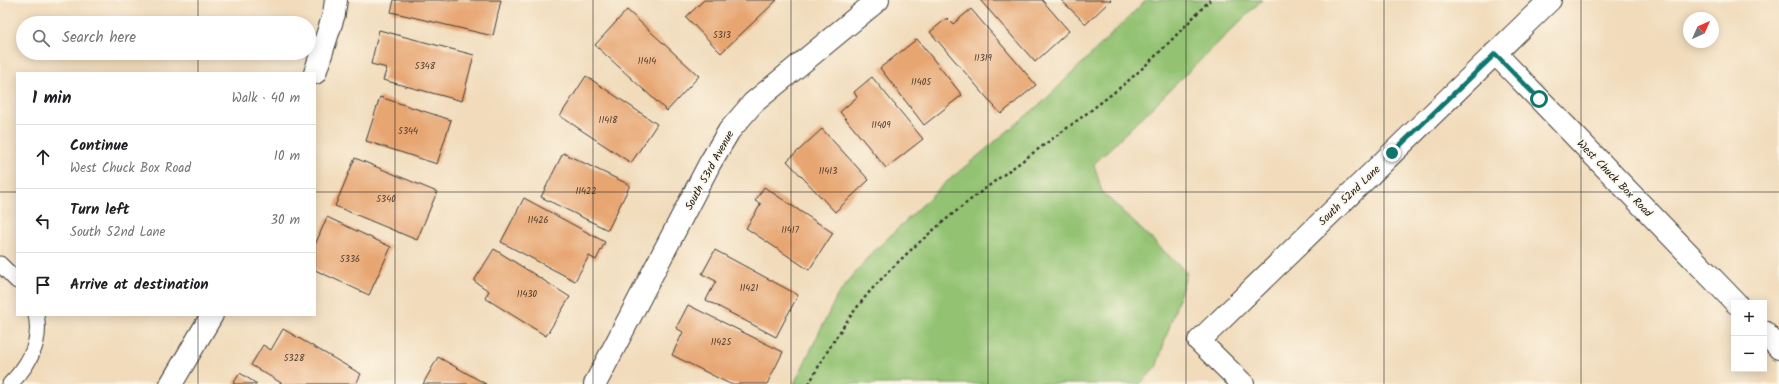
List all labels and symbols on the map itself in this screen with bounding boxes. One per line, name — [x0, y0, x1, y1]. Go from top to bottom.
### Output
north arrow — [1683, 12, 1719, 48]
house number: 5313 — [713, 28, 731, 43]
house number: 11319 — [974, 51, 993, 66]
house number: 11414 — [638, 54, 656, 69]
house number: 5348 — [415, 59, 436, 74]
house number: 11405 — [911, 75, 932, 90]
route start — [1530, 90, 1548, 108]
house number: 11418 — [599, 113, 618, 128]
house number: 11409 — [871, 118, 891, 133]
house number: 5344 — [398, 124, 418, 139]
street label: South 53rd Avenue — [680, 127, 739, 214]
street label: West Chuck Box Road — [1572, 136, 1657, 222]
route end — [1383, 144, 1401, 162]
street label: South 52nd Lane — [1314, 161, 1385, 230]
house number: 11413 — [819, 164, 837, 179]
house number: 11422 — [575, 184, 597, 199]
house number: 5340 — [376, 192, 396, 207]
house number: 11426 — [528, 213, 548, 228]
house number: 11417 — [781, 223, 800, 238]
house number: 5336 — [340, 252, 360, 267]
house number: 11421 — [740, 281, 759, 296]
house number: 11430 — [517, 287, 538, 302]
house number: 11425 — [711, 335, 732, 350]
house number: 5328 — [284, 351, 305, 366]

